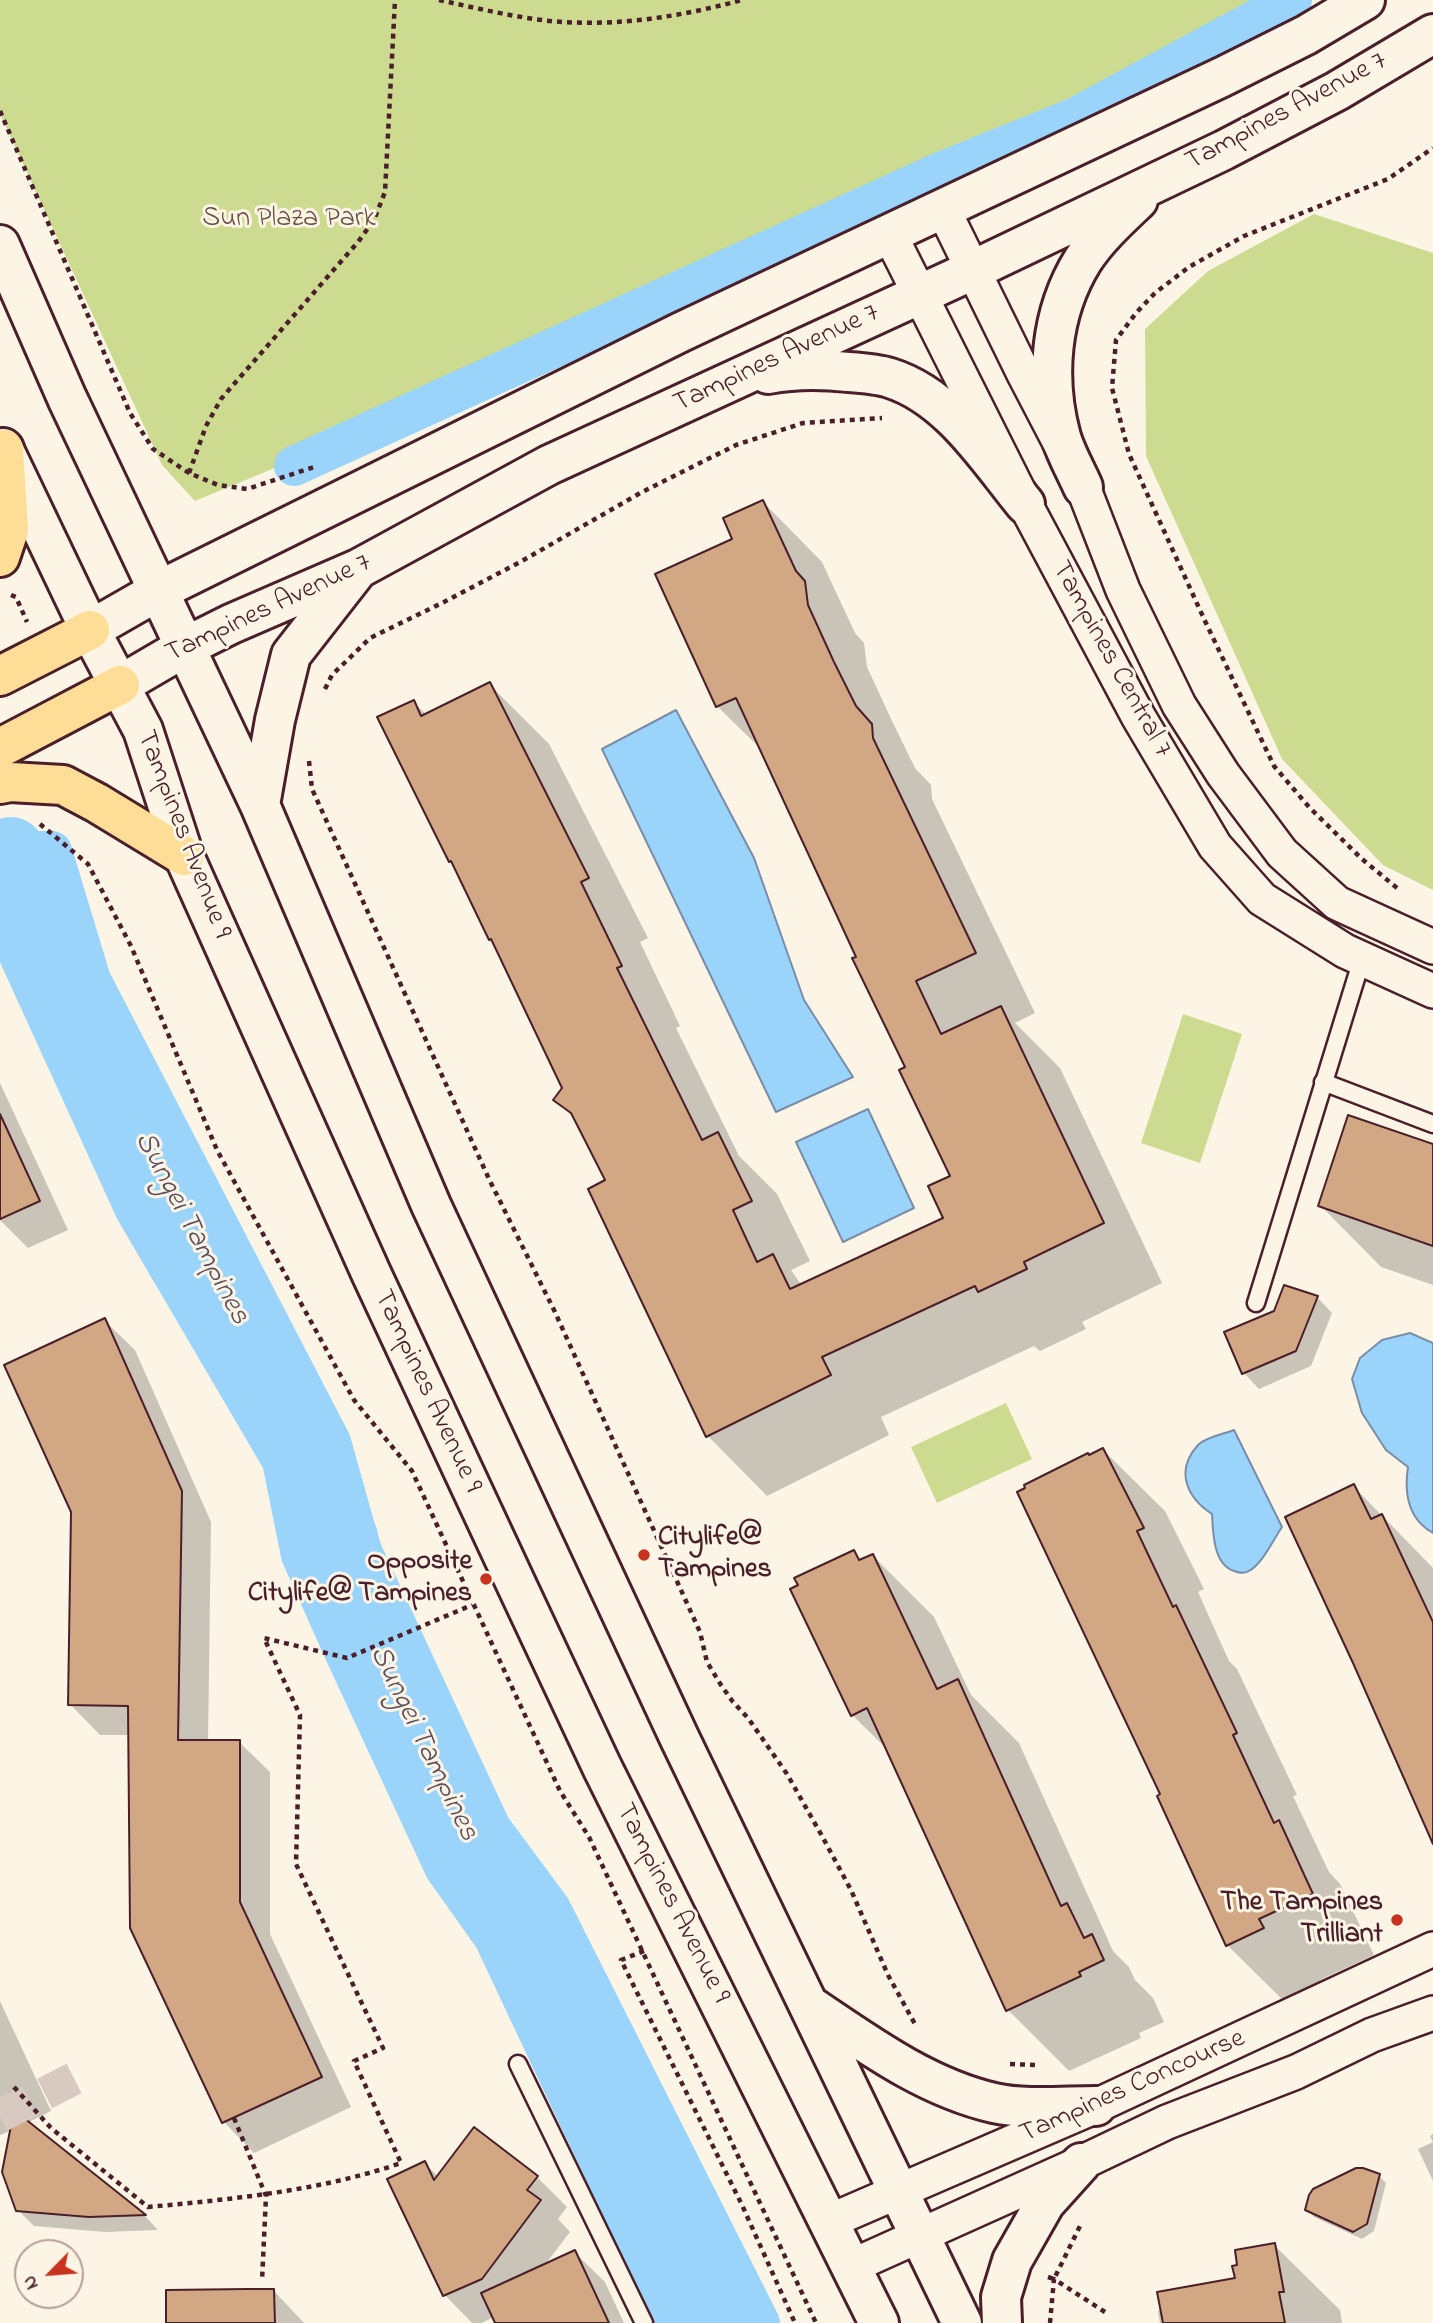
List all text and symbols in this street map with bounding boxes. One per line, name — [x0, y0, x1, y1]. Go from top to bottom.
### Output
street label: Tampines Avenue 7 — [1181, 46, 1393, 180]
park label: Sun Plaza Park — [202, 203, 376, 237]
street label: Tampines Avenue 7 — [669, 298, 885, 422]
street label: Tampines Avenue 7 — [161, 548, 377, 672]
street label: Tampines Central 7 — [1042, 556, 1178, 764]
street label: Tampines Avenue 9 — [127, 726, 237, 944]
water label: Sungei Tampines — [124, 1127, 256, 1331]
street label: Tampines Avenue 9 — [364, 1285, 488, 1499]
place label: Citylife@ Tampines — [658, 1522, 772, 1588]
place label: Opposite Citylife@ Tampines — [248, 1546, 472, 1612]
marker: Citylife@ Tampines — [636, 1547, 652, 1563]
marker: Opposite Citylife@ Tampines — [478, 1571, 494, 1587]
water label: Sungei Tampines — [359, 1640, 485, 1848]
street label: Tampines Avenue 9 — [606, 1798, 736, 2010]
place label: The Tampines Trilliant — [1220, 1887, 1383, 1953]
marker: The Tampines Trilliant — [1389, 1912, 1405, 1928]
street label: Tampines Concourse — [1015, 2023, 1251, 2153]
north arrow — [14, 2239, 84, 2309]
text: N — [16, 2271, 46, 2294]

